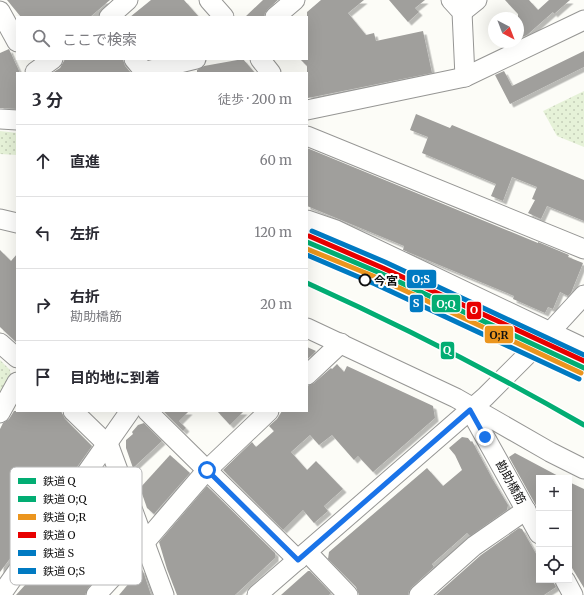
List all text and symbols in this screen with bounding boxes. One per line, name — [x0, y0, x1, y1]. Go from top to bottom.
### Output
north arrow — [488, 12, 524, 48]
search box — [16, 16, 308, 60]
icon: search — [30, 27, 52, 49]
text: ここで検索 — [62, 30, 137, 49]
text: 3 分 — [32, 89, 63, 111]
text: 徒歩 · 200 m — [218, 91, 292, 108]
icon: ahead — [32, 150, 54, 172]
text: 直進 — [70, 152, 100, 171]
text: 60 m — [260, 152, 292, 169]
icon: left — [32, 222, 54, 244]
text: 左折 — [70, 224, 100, 243]
text: 120 m — [254, 224, 292, 241]
line badge: O;S — [406, 269, 437, 289]
text: O;S — [412, 272, 430, 286]
marker: 今宮 — [358, 273, 372, 287]
place label: 今宮 — [374, 273, 398, 288]
text: 右折 — [70, 287, 100, 306]
icon: right — [32, 294, 54, 316]
line badge: S — [409, 294, 424, 313]
line badge: O;Q — [431, 294, 461, 313]
text: 20 m — [260, 296, 292, 313]
text: S — [413, 296, 420, 310]
text: O;Q — [436, 297, 457, 311]
line badge: O — [466, 301, 482, 320]
text: O — [470, 303, 478, 317]
text: 勘助橋筋 — [70, 308, 122, 325]
line badge: O;R — [484, 325, 514, 344]
text: O;R — [489, 328, 509, 342]
line badge: Q — [440, 341, 455, 360]
text: Q — [443, 343, 452, 357]
icon: arrive — [32, 366, 54, 388]
text: 目的地に到着 — [70, 368, 160, 387]
route end — [476, 428, 494, 446]
street label: 勘助橋筋 — [493, 457, 529, 507]
route start — [198, 461, 216, 479]
legend — [10, 467, 142, 585]
text: 鉄道 Q — [43, 474, 77, 488]
map controls — [536, 475, 572, 583]
button: + — [536, 475, 572, 511]
text: 鉄道 O;Q — [43, 492, 87, 506]
text: 鉄道 O;R — [43, 510, 86, 524]
button: − — [536, 511, 572, 547]
text: 鉄道 O — [43, 528, 76, 542]
text: 鉄道 S — [43, 546, 75, 560]
button: locate — [536, 547, 572, 583]
text: 鉄道 O;S — [43, 564, 85, 578]

